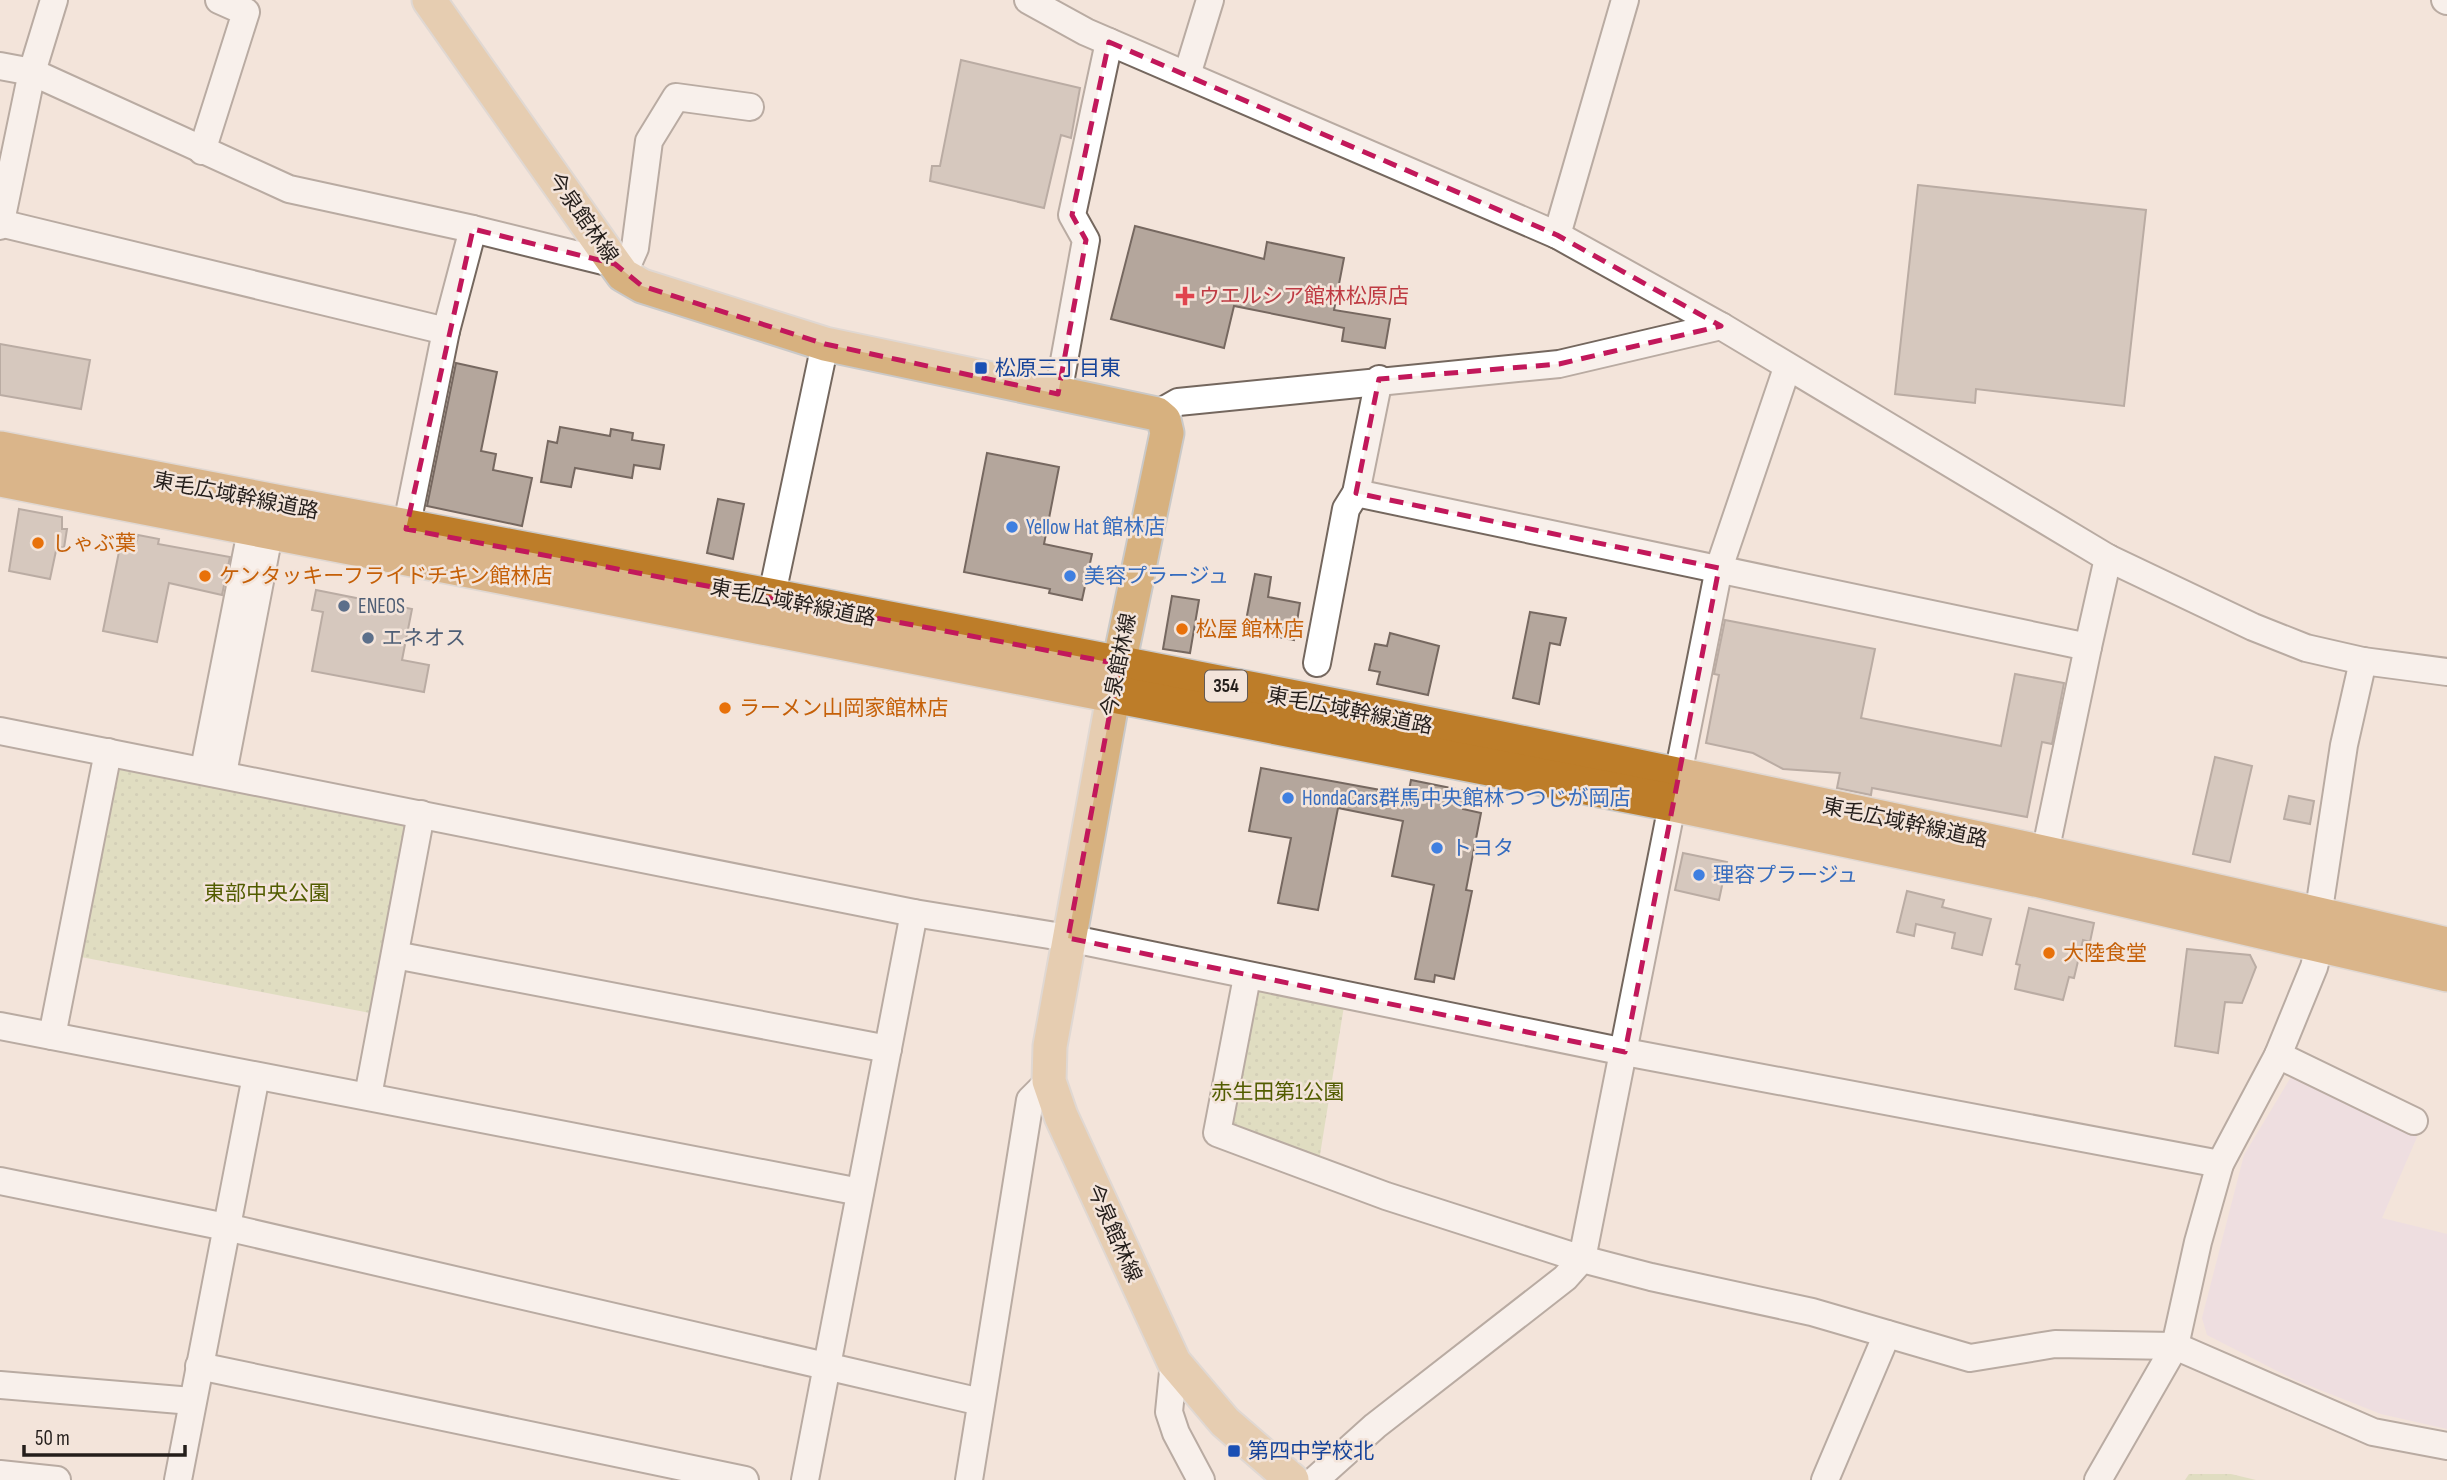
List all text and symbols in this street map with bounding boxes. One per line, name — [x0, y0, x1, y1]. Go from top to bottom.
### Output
street label: 今泉館林線 — [543, 168, 623, 268]
place label: ウエルシア館林松原店 — [1199, 284, 1409, 309]
marker: ウエルシア館林松原店 — [1177, 288, 1193, 304]
place label: 松原三丁目東 — [995, 356, 1121, 381]
marker: 松原三丁目東 — [973, 360, 989, 376]
street label: 東毛広域幹線道路 — [151, 468, 321, 524]
place label: Yellow Hat 館林店 — [1026, 515, 1165, 540]
marker: Yellow Hat 館林店 — [1004, 519, 1020, 535]
place label: しゃぶ葉 — [52, 531, 136, 556]
marker: しゃぶ葉 — [30, 535, 46, 551]
place label: ケンタッキーフライドチキン館林店 — [219, 564, 552, 589]
place label: 美容プラージュ — [1084, 564, 1229, 589]
marker: ケンタッキーフライドチキン館林店 — [197, 568, 213, 584]
marker: 美容プラージュ — [1062, 568, 1078, 584]
street label: 東毛広域幹線道路 — [708, 575, 878, 631]
place label: ENEOS — [358, 594, 405, 619]
marker: ENEOS — [336, 598, 352, 614]
street label: 今泉館林線 — [1097, 611, 1141, 719]
place label: 松屋 館林店 — [1196, 617, 1304, 642]
marker: 松屋 館林店 — [1174, 621, 1190, 637]
place label: エネオス — [382, 626, 466, 651]
marker: エネオス — [360, 630, 376, 646]
road number: 354 — [1205, 670, 1247, 702]
street label: 東毛広域幹線道路 — [1265, 683, 1435, 739]
place label: ラーメン山岡家館林店 — [739, 696, 948, 721]
marker: ラーメン山岡家館林店 — [717, 700, 733, 716]
place label: HondaCars群馬中央館林つつじが岡店 — [1302, 786, 1630, 811]
marker: HondaCars群馬中央館林つつじが岡店 — [1280, 790, 1296, 806]
street label: 東毛広域幹線道路 — [1820, 793, 1990, 853]
place label: トヨタ — [1451, 836, 1514, 861]
marker: トヨタ — [1429, 840, 1445, 856]
place label: 理容プラージュ — [1713, 863, 1858, 888]
marker: 理容プラージュ — [1691, 867, 1707, 883]
park label: 東部中央公園 — [204, 881, 330, 906]
place label: 大陸食堂 — [2063, 941, 2147, 966]
marker: 大陸食堂 — [2041, 945, 2057, 961]
park label: 赤生田第1公園 — [1211, 1080, 1345, 1105]
street label: 今泉館林線 — [1081, 1180, 1147, 1286]
scale bar — [24, 1414, 186, 1458]
text: 50 m — [35, 1426, 70, 1451]
place label: 第四中学校北 — [1248, 1439, 1374, 1464]
marker: 第四中学校北 — [1226, 1443, 1242, 1459]

